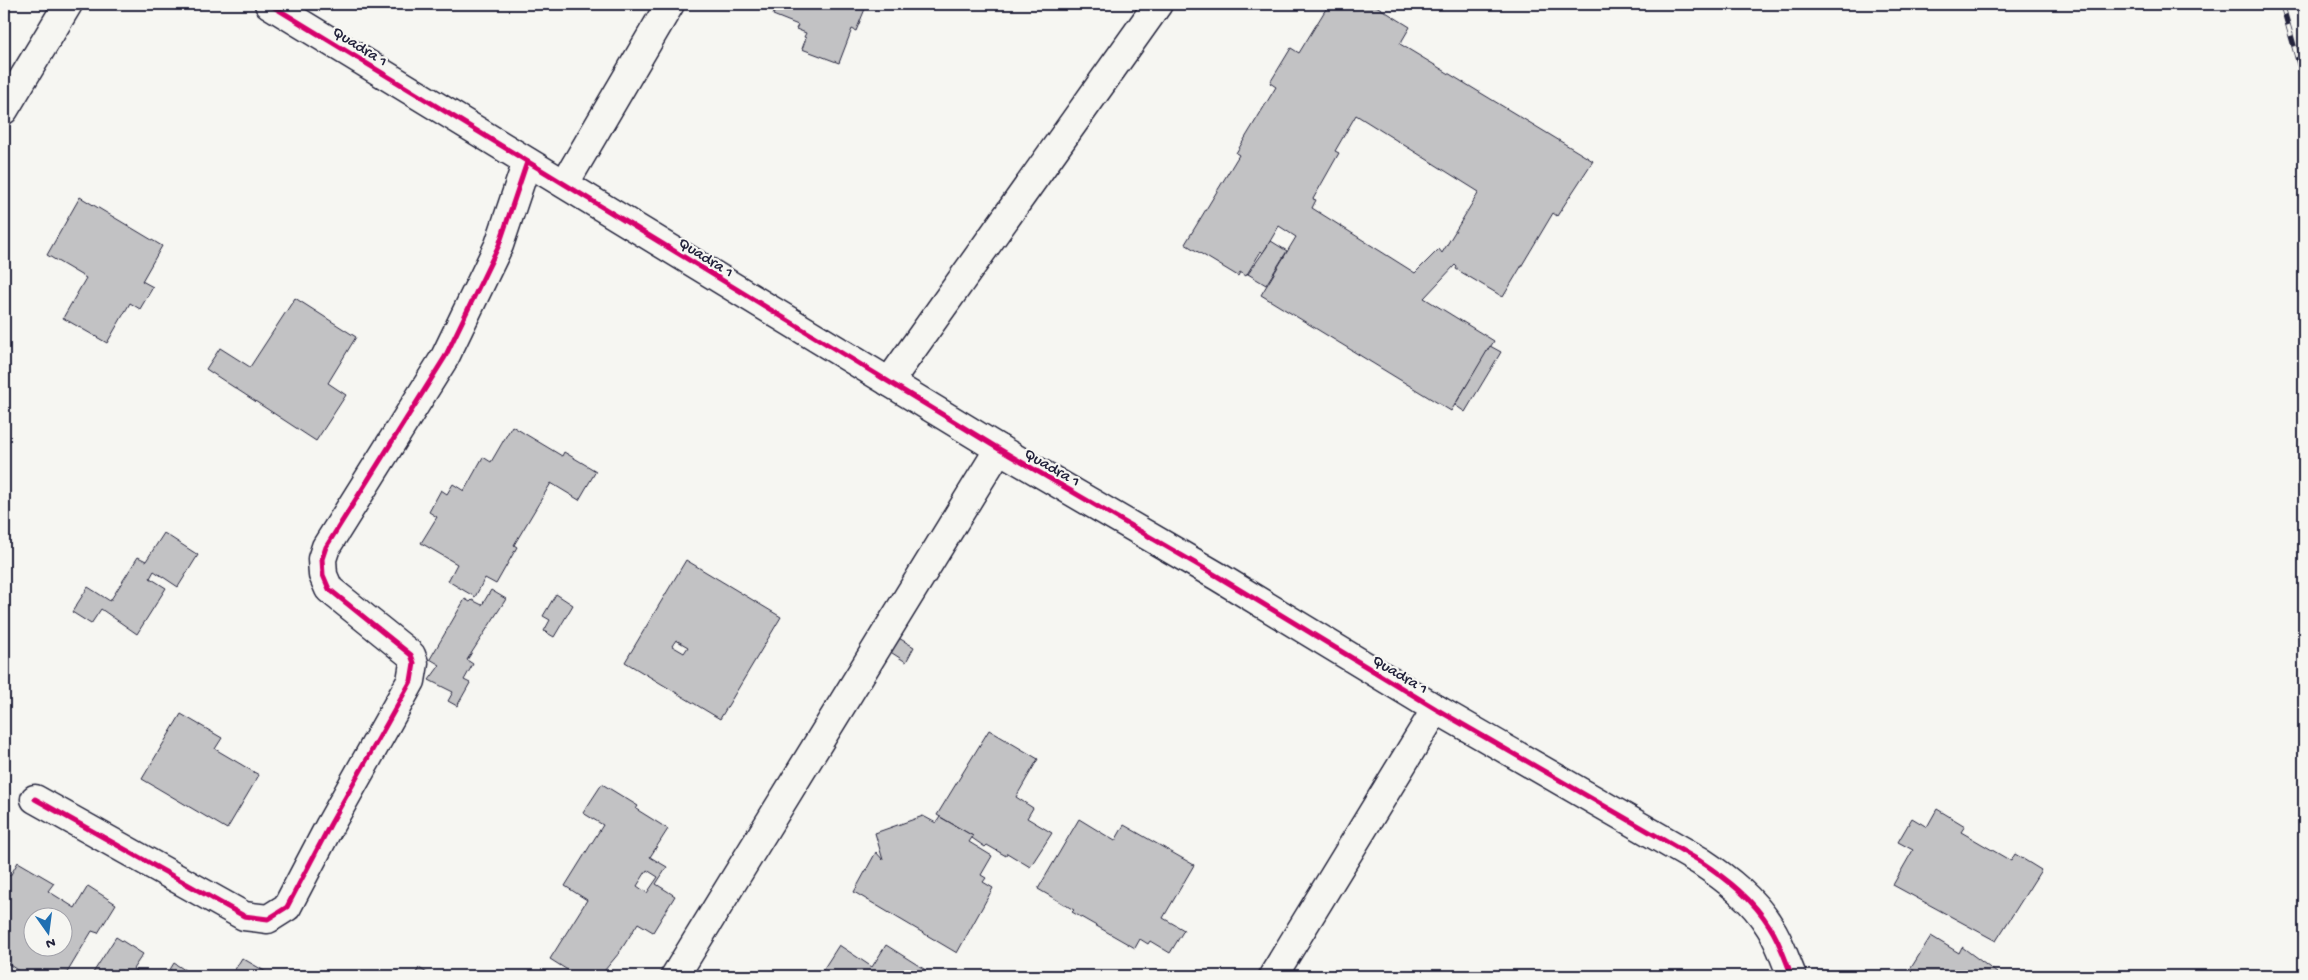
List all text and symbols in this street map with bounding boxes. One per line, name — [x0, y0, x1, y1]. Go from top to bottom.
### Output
street label: Quadra 1 — [328, 24, 390, 72]
street label: Quadra 1 — [674, 235, 736, 283]
street label: Quadra 1 — [1020, 445, 1083, 493]
street label: Quadra 1 — [1368, 652, 1430, 700]
north arrow — [22, 908, 72, 958]
text: N — [44, 933, 57, 952]

